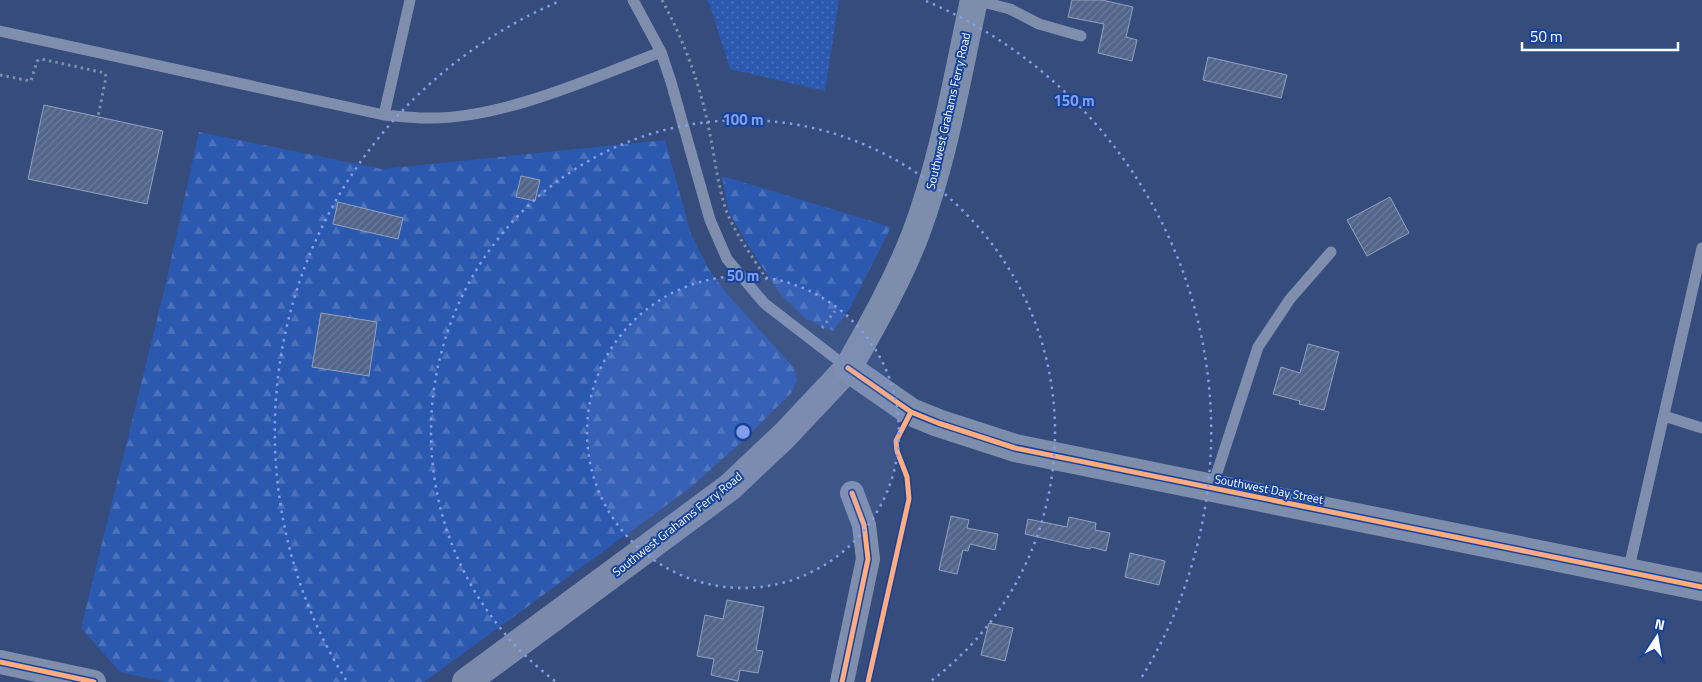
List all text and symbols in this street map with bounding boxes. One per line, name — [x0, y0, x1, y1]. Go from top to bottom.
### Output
scale bar — [1522, 20, 1678, 52]
text: 50 m — [1530, 25, 1563, 48]
street label: Southwest Grahams Ferry Road — [921, 31, 975, 191]
text: 150 m — [1053, 89, 1095, 112]
text: 100 m — [722, 108, 764, 131]
text: 50 m — [727, 264, 759, 287]
centre of rings — [734, 423, 752, 441]
street label: Southwest Grahams Ferry Road — [608, 467, 746, 581]
street label: Southwest Day Street — [1213, 469, 1326, 509]
north arrow — [1632, 612, 1682, 662]
text: N — [1653, 613, 1667, 635]

